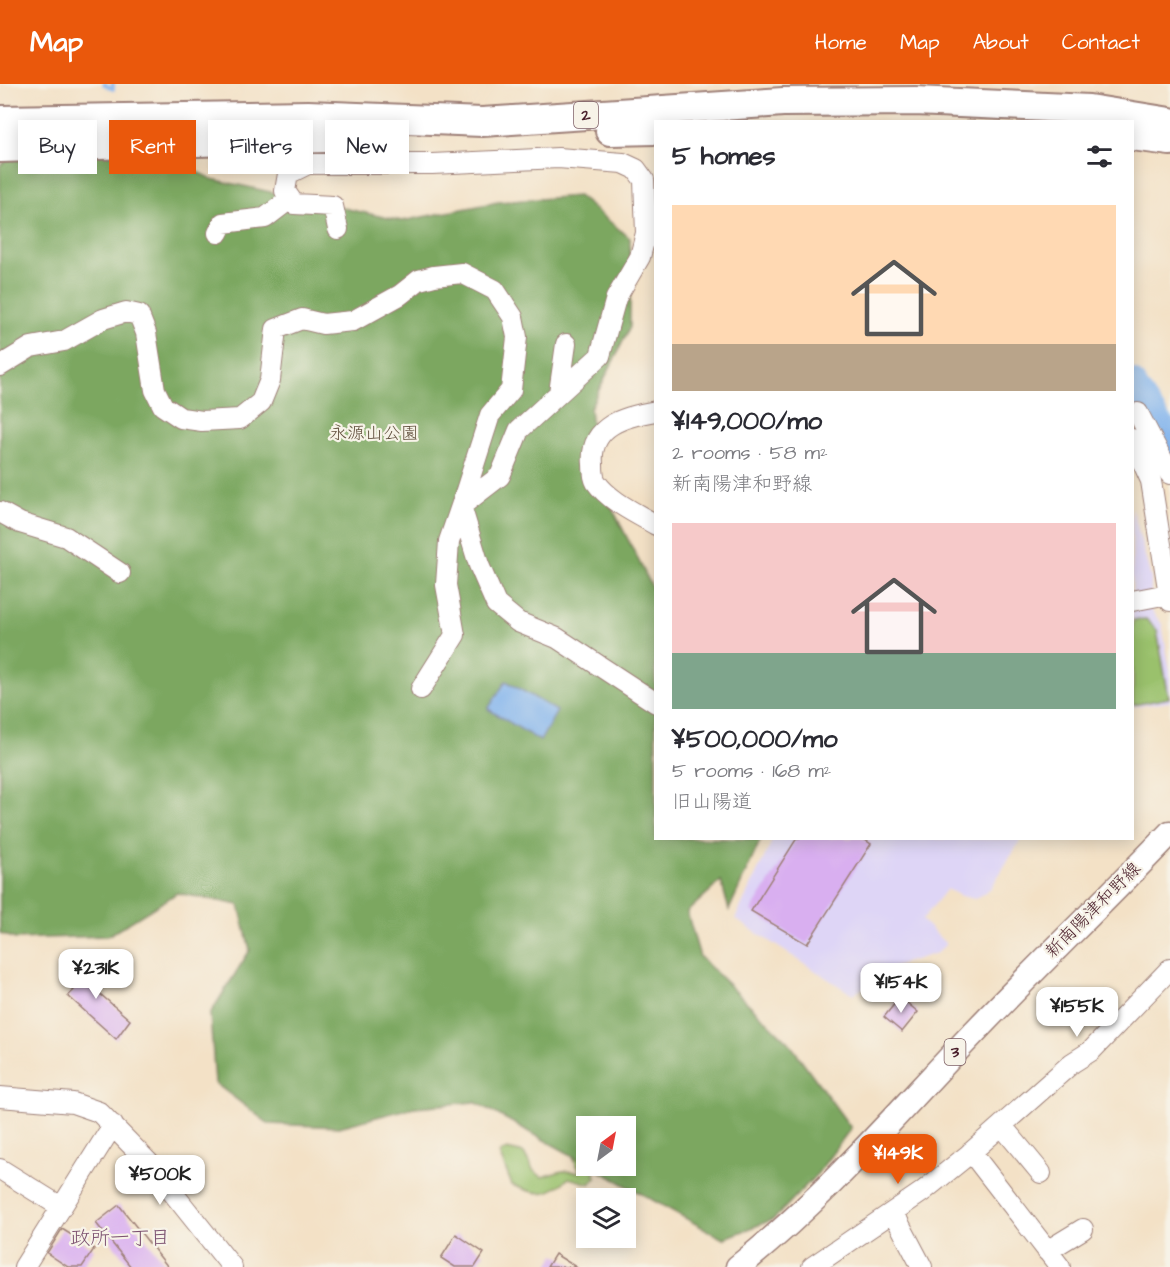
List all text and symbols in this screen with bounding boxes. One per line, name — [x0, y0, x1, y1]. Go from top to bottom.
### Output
text: Map — [30, 23, 83, 62]
text: Home — [815, 28, 867, 57]
text: Map — [900, 28, 940, 57]
text: About — [973, 28, 1029, 57]
text: Contact — [1062, 28, 1140, 57]
road number: 2 — [574, 102, 598, 128]
chip: Buy — [18, 120, 97, 174]
chip: Rent — [109, 120, 196, 174]
chip: Filters — [208, 120, 313, 174]
chip: New — [325, 120, 409, 174]
text: 5 homes — [672, 138, 776, 174]
icon: filters — [1083, 140, 1116, 173]
icon: home — [840, 244, 948, 352]
text: ¥149,000/mo — [672, 403, 822, 439]
park label: 永源山公園 — [329, 421, 419, 446]
text: 2 rooms · 58 m² — [672, 439, 828, 467]
text: 新南陽津和野線 — [672, 470, 812, 498]
icon: home — [840, 562, 948, 670]
text: ¥500,000/mo — [672, 721, 838, 757]
text: 5 rooms · 168 m² — [672, 757, 831, 785]
text: 旧山陽道 — [672, 788, 752, 816]
street label: 新南陽津和野線 — [1040, 857, 1146, 963]
pin: ¥231K — [54, 949, 138, 1000]
text: ¥231K — [73, 954, 119, 982]
pin: ¥154K — [859, 963, 943, 1014]
text: ¥154K — [874, 968, 928, 996]
pin: ¥155K — [1035, 987, 1119, 1038]
text: ¥155K — [1050, 992, 1104, 1020]
road number: 3 — [944, 1039, 966, 1065]
north arrow — [576, 1116, 636, 1176]
map controls — [576, 1116, 636, 1248]
pin: ¥149K — [856, 1134, 940, 1185]
text: ¥149K — [873, 1139, 923, 1167]
pin: ¥500K — [118, 1155, 202, 1206]
text: ¥500K — [129, 1160, 191, 1188]
button: layers — [576, 1188, 636, 1248]
district label: 政所一丁目 — [70, 1224, 170, 1252]

